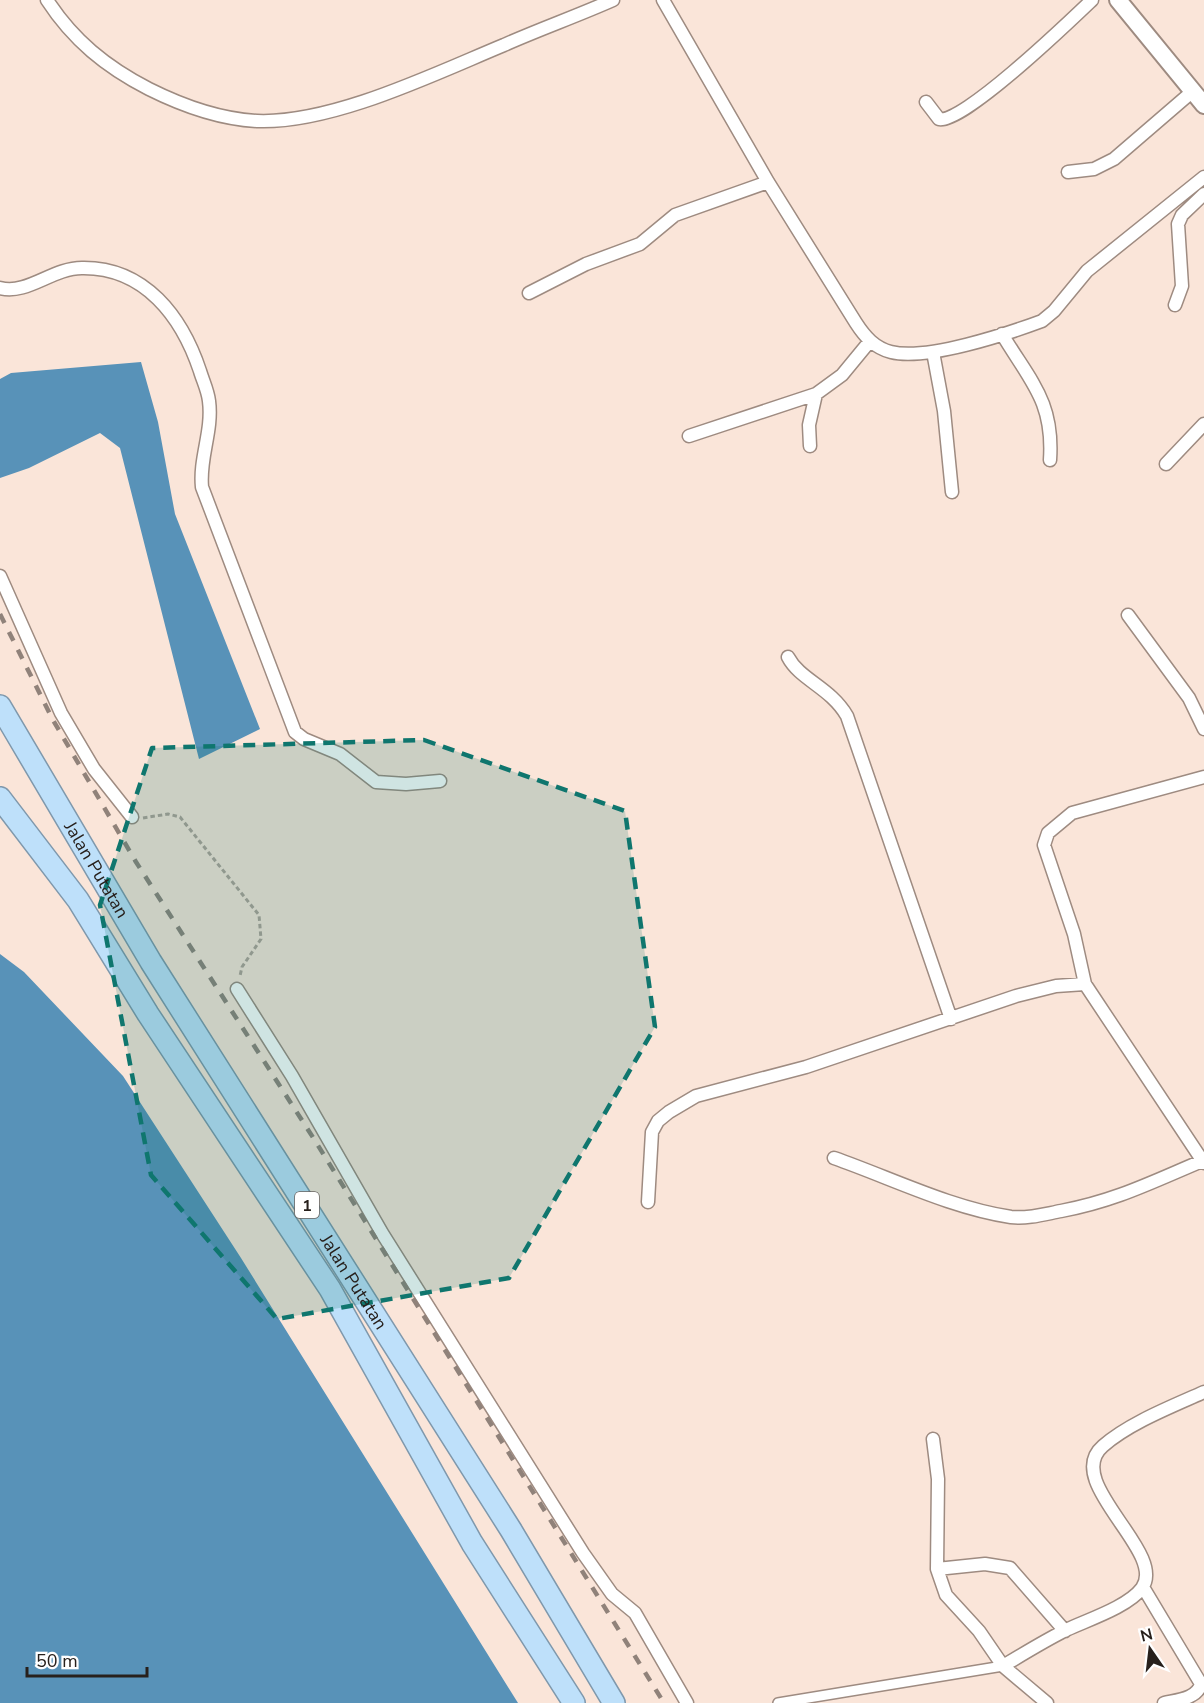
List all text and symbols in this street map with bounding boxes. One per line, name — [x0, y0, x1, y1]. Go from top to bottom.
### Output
street label: Jalan Putatan — [58, 816, 134, 922]
road number: 1 — [295, 1192, 319, 1218]
street label: Jalan Putatan — [314, 1229, 393, 1334]
north arrow — [1120, 1619, 1180, 1679]
text: N — [1138, 1623, 1155, 1648]
scale bar — [27, 1640, 147, 1678]
text: 50 m — [36, 1649, 78, 1673]

